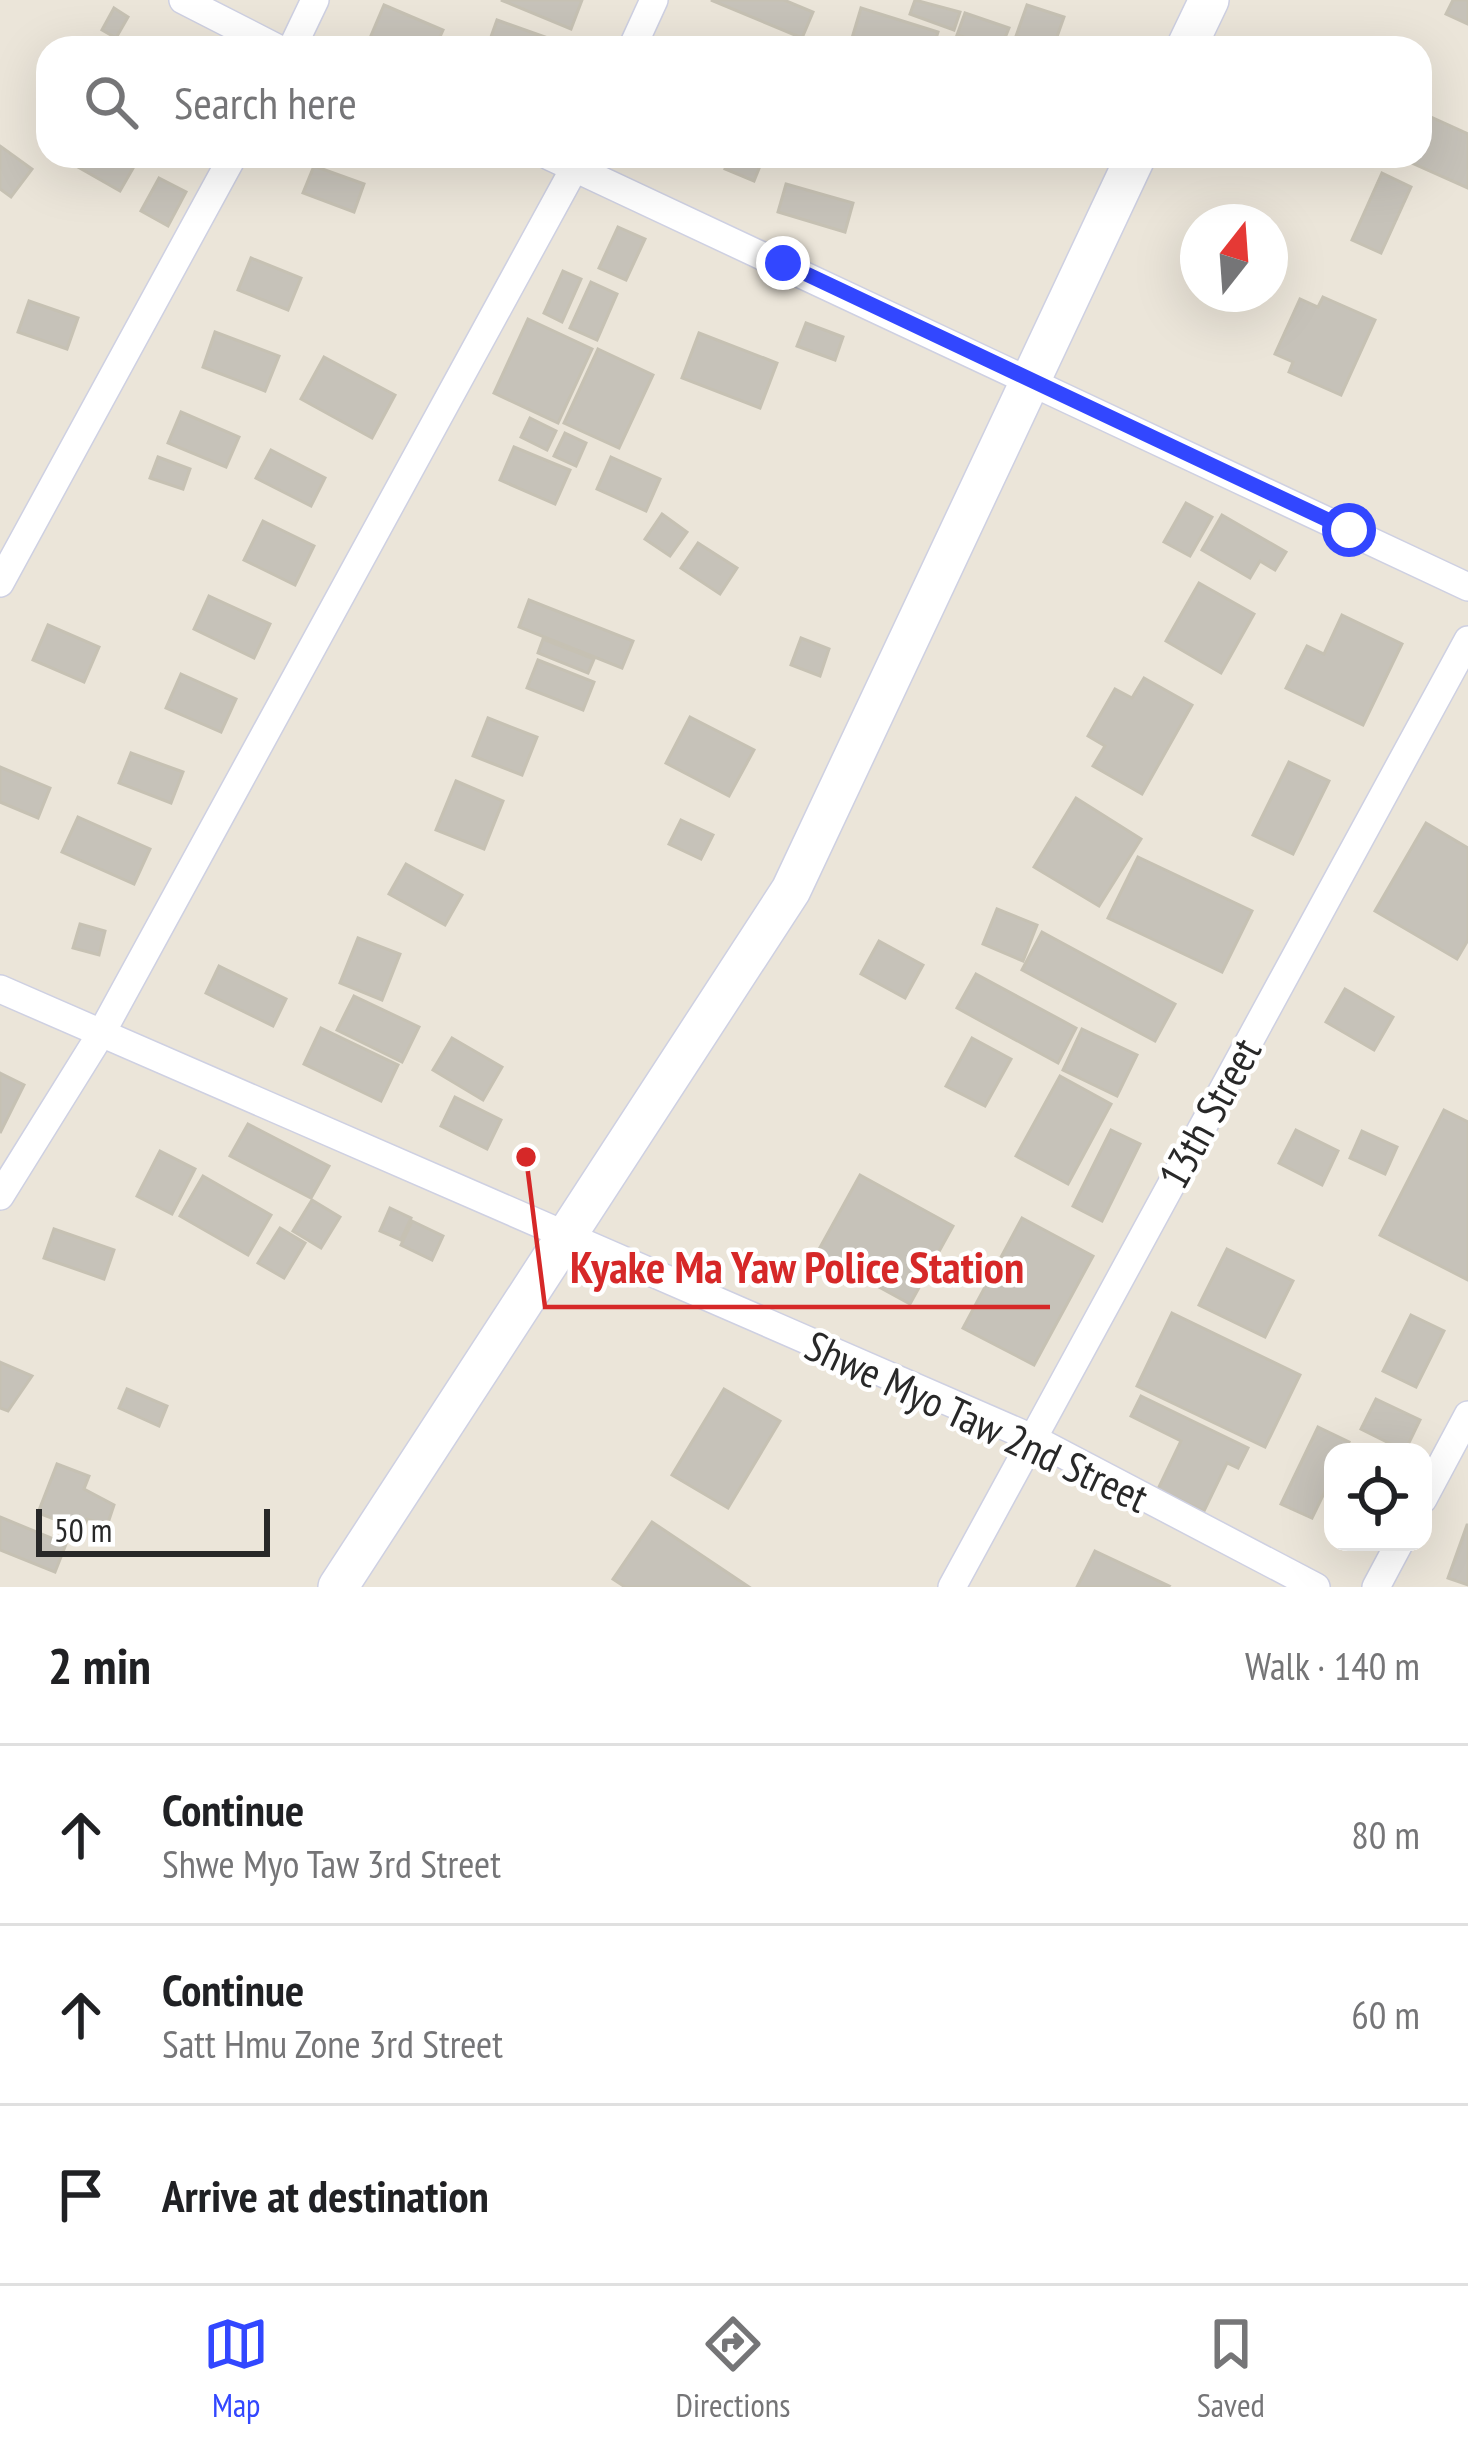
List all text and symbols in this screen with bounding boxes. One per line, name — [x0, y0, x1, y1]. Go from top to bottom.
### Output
search box — [36, 36, 1432, 168]
icon: search — [78, 69, 144, 135]
text: Search here — [174, 73, 357, 131]
north arrow — [1180, 204, 1288, 312]
route end — [756, 236, 810, 290]
route start — [1322, 503, 1376, 557]
street label: 13th Street — [1145, 1028, 1273, 1198]
callout: Kyake Ma Yaw Police Station — [545, 1226, 1050, 1307]
text: Kyake Ma Yaw Police Station — [570, 1237, 1024, 1295]
street label: Shwe Myo Taw 2nd Street — [797, 1317, 1158, 1525]
map controls — [1324, 1443, 1432, 1551]
button: locate — [1324, 1443, 1432, 1551]
scale bar — [36, 1503, 270, 1556]
text: 50 m — [54, 1508, 112, 1551]
text: 2 min — [48, 1632, 151, 1698]
text: Walk · 140 m — [1245, 1640, 1420, 1691]
text: Continue — [162, 1780, 304, 1838]
icon: ahead — [48, 1802, 114, 1868]
text: 80 m — [1351, 1809, 1420, 1860]
text: Shwe Myo Taw 3rd Street — [162, 1838, 501, 1889]
text: Continue — [162, 1960, 304, 2018]
icon: ahead — [48, 1982, 114, 2048]
text: 60 m — [1351, 1989, 1420, 2040]
text: Satt Hmu Zone 3rd Street — [162, 2018, 503, 2069]
icon: arrive — [48, 2162, 114, 2228]
text: Arrive at destination — [162, 2166, 489, 2224]
tab: Map — [203, 2311, 269, 2426]
tab: Directions — [676, 2311, 790, 2426]
tab: Saved — [1197, 2311, 1265, 2426]

